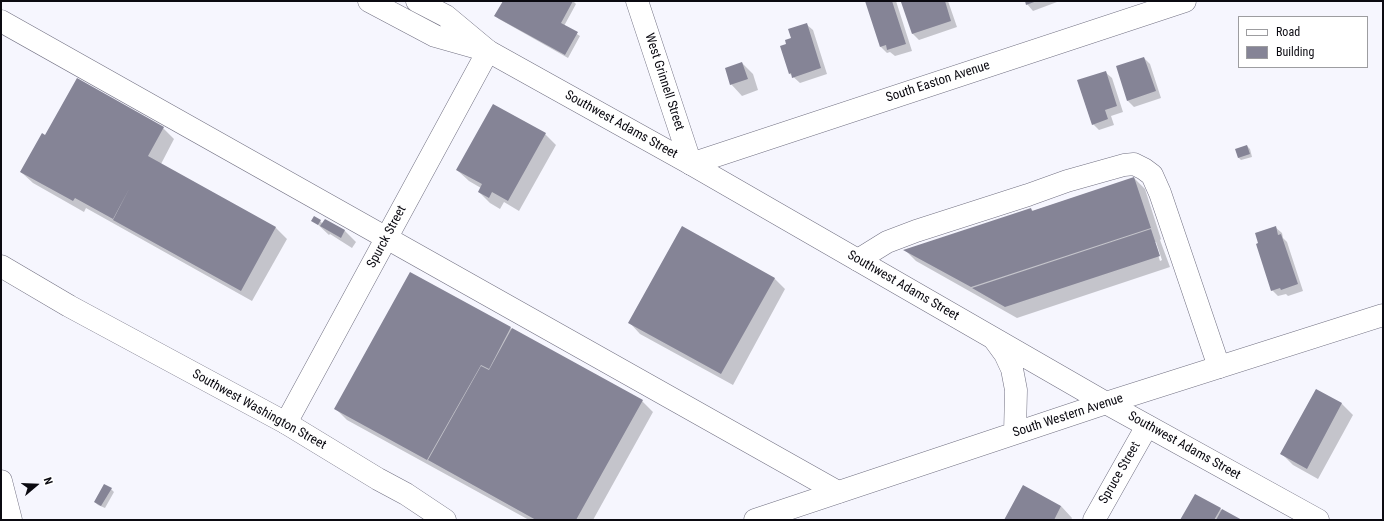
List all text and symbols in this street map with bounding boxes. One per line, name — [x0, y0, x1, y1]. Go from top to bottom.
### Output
legend — [1238, 16, 1368, 68]
text: Road — [1276, 25, 1300, 39]
street label: West Grinnell Street — [641, 31, 687, 133]
text: Building — [1276, 45, 1314, 59]
street label: South Easton Avenue — [884, 58, 992, 106]
street label: Southwest Adams Street — [562, 88, 680, 162]
street label: Spurck Street — [364, 203, 410, 271]
street label: Southwest Adams Street — [844, 248, 962, 324]
street label: Southwest Washington Street — [189, 367, 329, 453]
street label: South Western Avenue — [1011, 391, 1125, 441]
street label: Southwest Adams Street — [1125, 409, 1243, 483]
street label: Spruce Street — [1096, 439, 1144, 507]
north arrow — [16, 465, 56, 505]
text: N — [41, 476, 55, 486]

